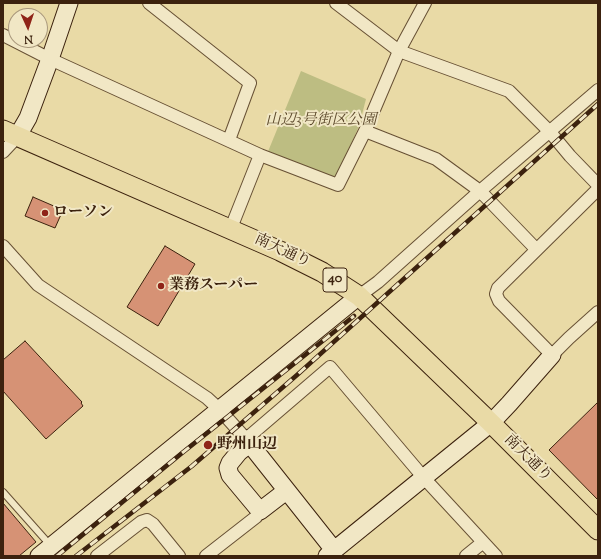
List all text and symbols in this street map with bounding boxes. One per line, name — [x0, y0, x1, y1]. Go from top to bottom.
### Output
north arrow — [8, 8, 48, 48]
text: N — [24, 31, 33, 47]
park label: 山辺3号街区公園 — [266, 112, 376, 130]
place label: ローソン — [53, 204, 113, 222]
marker: ローソン — [40, 208, 50, 218]
street label: 南大通り — [251, 231, 313, 273]
road number: 40 — [323, 268, 347, 292]
place label: 業務スーパー — [169, 277, 258, 295]
marker: 業務スーパー — [156, 281, 166, 291]
street label: 南大通り — [499, 431, 555, 487]
place label: 野州山辺 — [217, 436, 277, 454]
marker: 野州山辺 — [202, 439, 214, 451]

